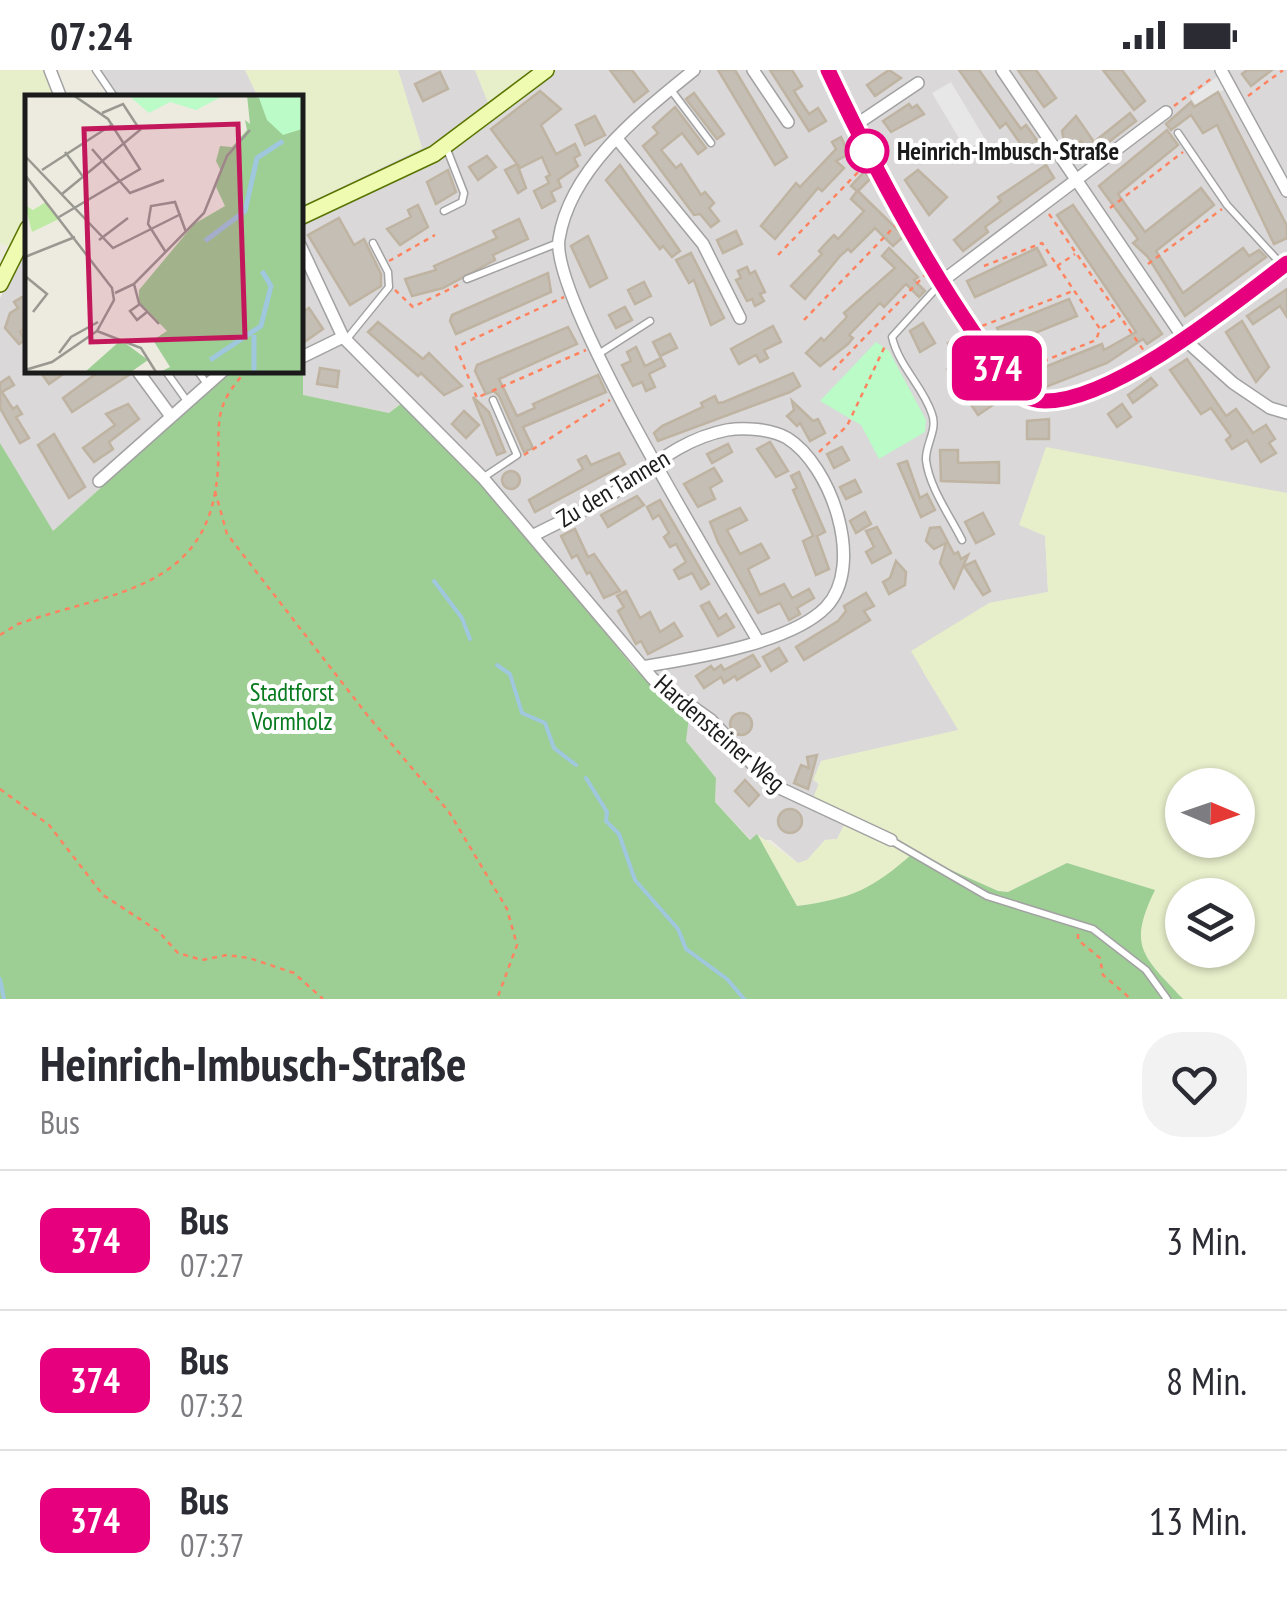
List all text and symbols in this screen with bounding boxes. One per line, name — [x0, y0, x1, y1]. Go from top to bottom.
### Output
text: 07:24 — [50, 11, 132, 60]
inset map — [25, 95, 302, 372]
marker: Heinrich-Imbusch-Straße — [846, 130, 888, 172]
place label: Heinrich-Imbusch-Straße — [897, 135, 1119, 167]
line badge: 374 — [940, 336, 1054, 400]
text: 374 — [972, 345, 1022, 391]
street label: Zu den Tannen — [551, 442, 675, 534]
street label: Hardensteiner Weg — [648, 667, 792, 799]
park label: Stadtforst Vormholz — [250, 676, 334, 737]
north arrow — [1165, 768, 1255, 858]
map controls — [1165, 768, 1255, 968]
button: layers — [1165, 878, 1255, 968]
text: Heinrich-Imbusch-Straße — [40, 1032, 467, 1094]
button: heart — [1142, 1032, 1247, 1137]
text: Bus — [40, 1101, 80, 1143]
text: Bus — [180, 1195, 229, 1244]
text: 3 Min. — [1166, 1216, 1247, 1265]
text: 374 — [70, 1217, 120, 1263]
text: 07:27 — [180, 1244, 244, 1286]
text: Bus — [180, 1335, 229, 1384]
text: 8 Min. — [1166, 1356, 1247, 1405]
text: 374 — [70, 1357, 120, 1403]
text: 07:32 — [180, 1384, 244, 1426]
text: Bus — [180, 1475, 229, 1524]
text: 13 Min. — [1149, 1496, 1247, 1545]
text: 374 — [70, 1497, 120, 1543]
text: 07:37 — [180, 1524, 244, 1566]

